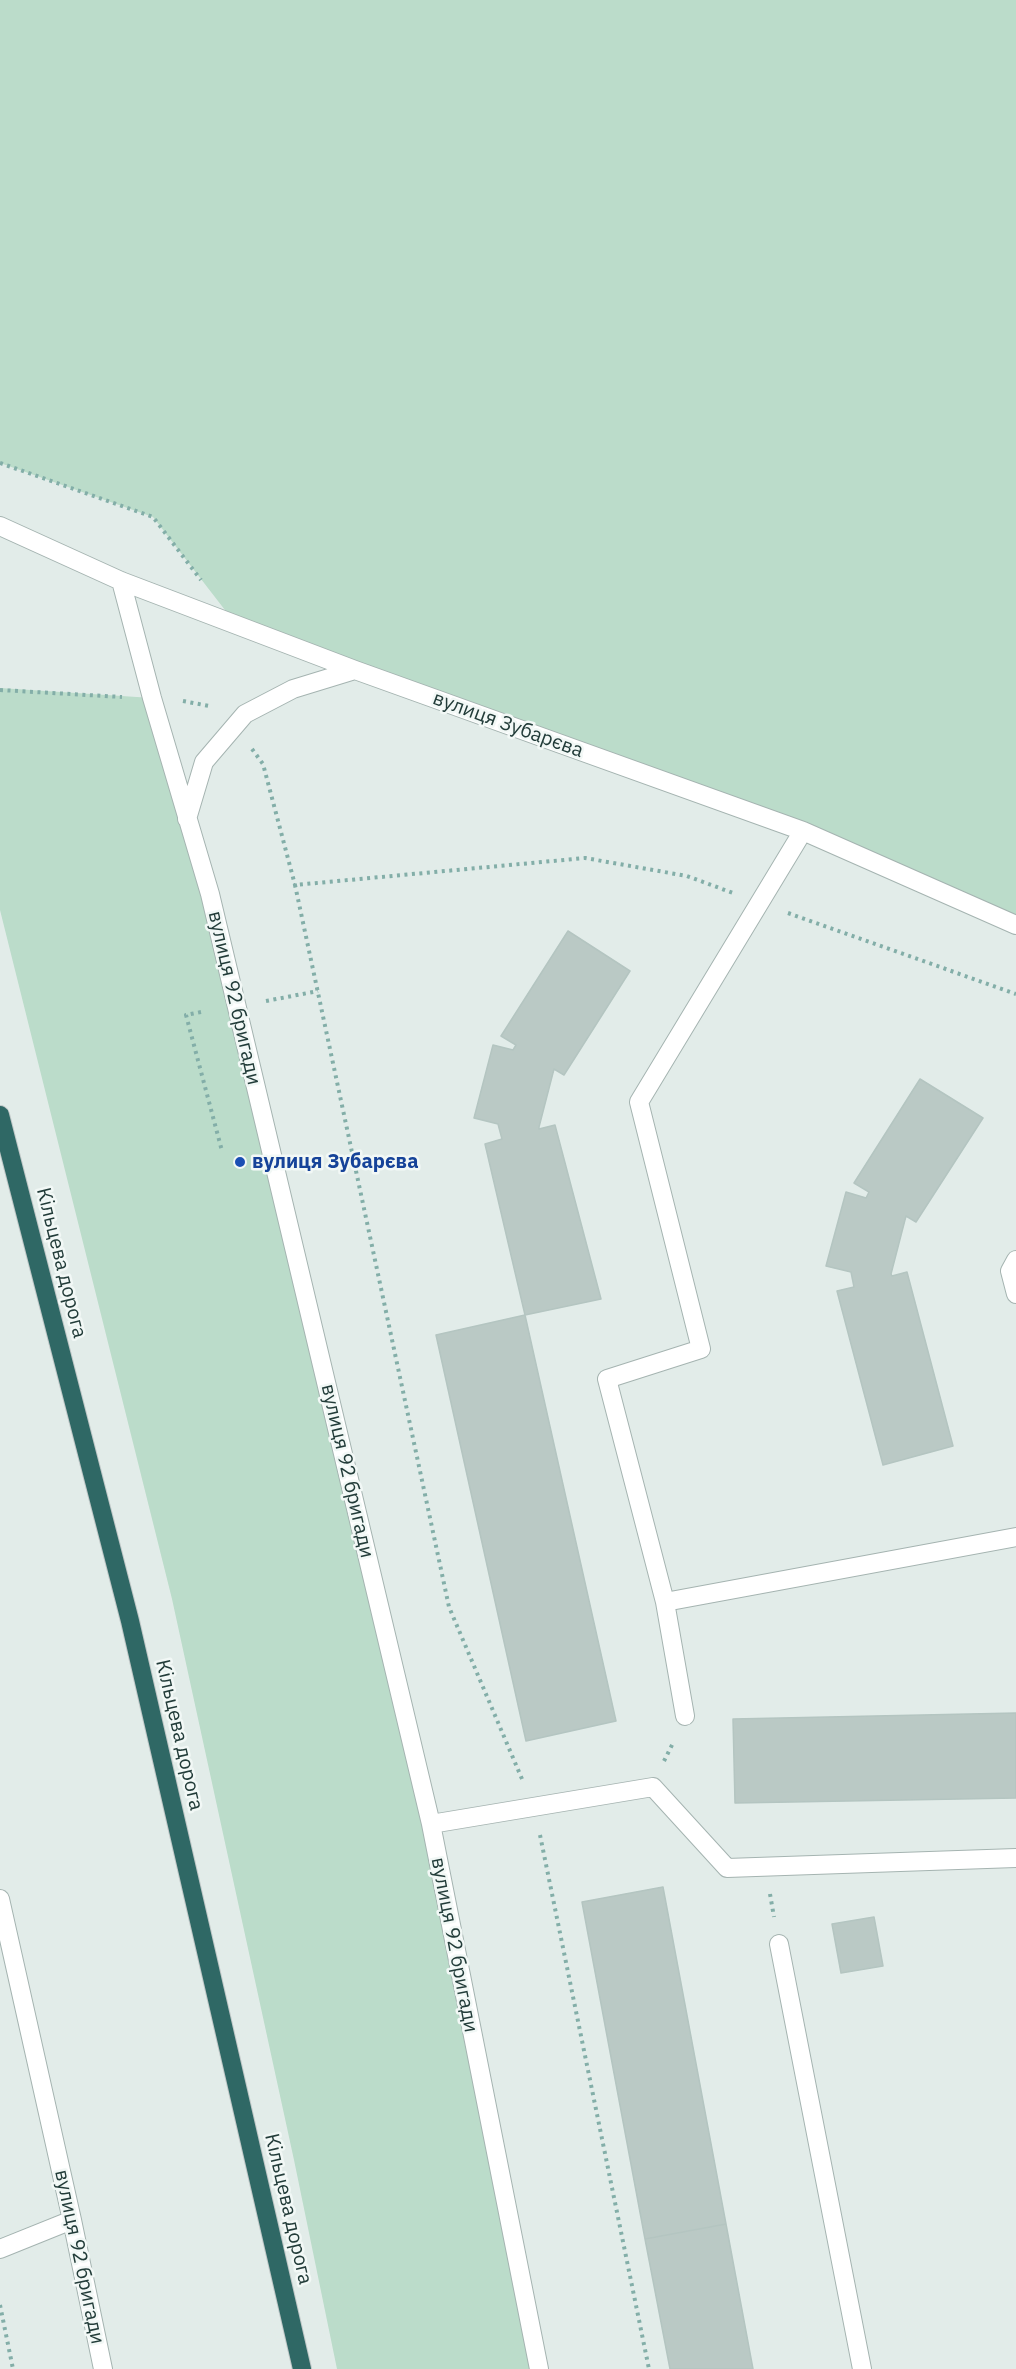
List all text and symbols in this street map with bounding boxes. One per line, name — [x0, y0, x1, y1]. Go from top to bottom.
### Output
street label: вулиця Зубарєва — [429, 687, 587, 763]
street label: вулиця 92 бригади — [202, 909, 266, 1087]
place label: вулиця Зубарєва — [252, 1150, 419, 1174]
marker: вулиця Зубарєва — [233, 1155, 247, 1169]
street label: Кільцева дорога — [31, 1185, 91, 1341]
street label: вулиця 92 бригади — [315, 1382, 379, 1560]
street label: Кільцева дорога — [150, 1657, 208, 1813]
street label: вулиця 92 бригади — [425, 1855, 483, 2035]
street label: Кільцева дорога — [259, 2131, 317, 2287]
street label: вулиця 92 бригади — [49, 2168, 109, 2346]

